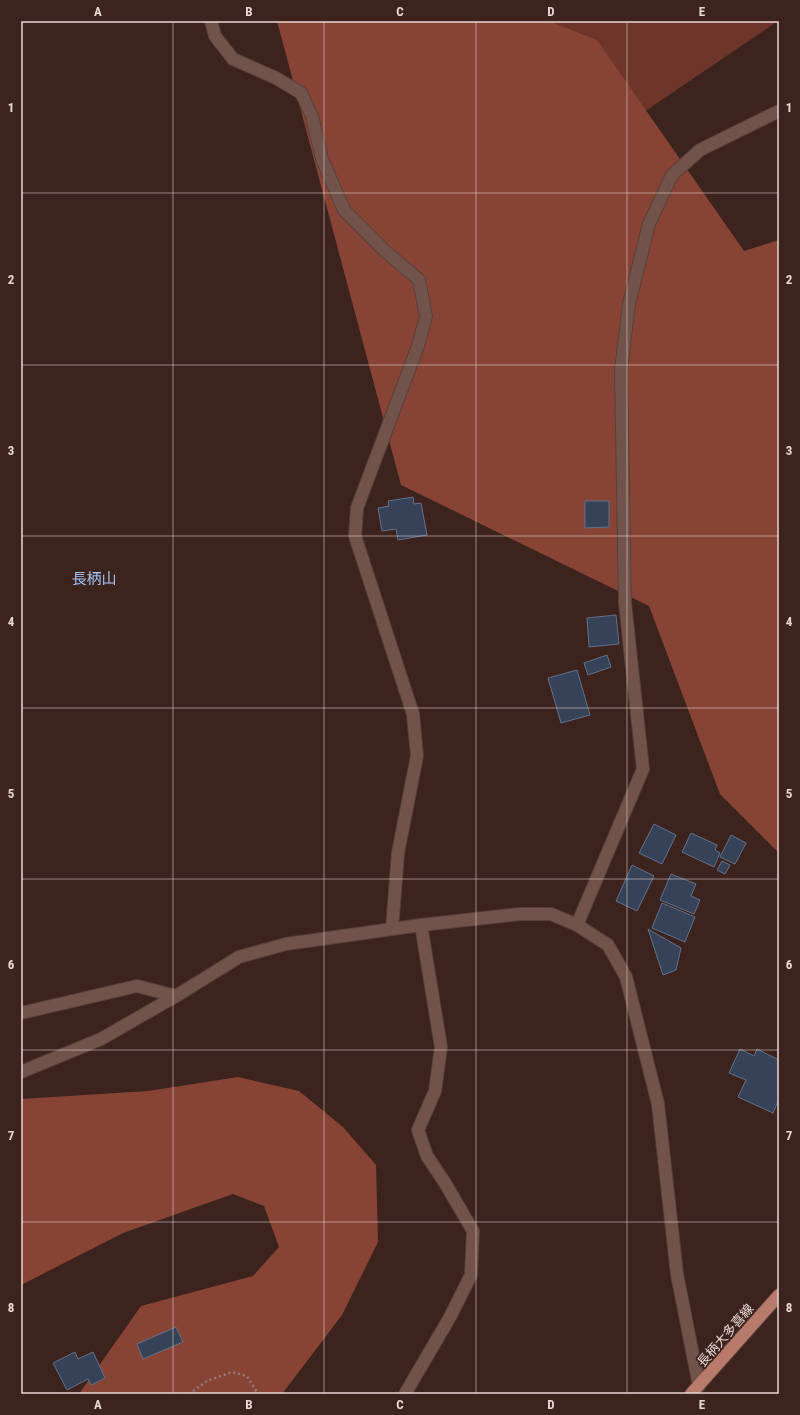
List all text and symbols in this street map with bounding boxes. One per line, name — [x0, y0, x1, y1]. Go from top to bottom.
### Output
text: A — [94, 4, 102, 19]
text: B — [245, 4, 253, 19]
text: C — [396, 4, 404, 19]
text: D — [547, 4, 555, 19]
text: E — [699, 4, 706, 19]
text: 1 — [8, 100, 14, 115]
text: 1 — [786, 100, 792, 115]
text: 2 — [8, 272, 15, 287]
text: 2 — [786, 272, 793, 287]
text: 3 — [8, 443, 14, 458]
text: 3 — [786, 443, 792, 458]
district label: 長柄山 — [71, 570, 117, 588]
text: 4 — [8, 614, 15, 629]
text: 4 — [786, 614, 793, 629]
text: 5 — [8, 786, 15, 801]
text: 5 — [786, 786, 793, 801]
text: 6 — [8, 957, 15, 972]
text: 6 — [786, 957, 793, 972]
text: 7 — [8, 1128, 15, 1143]
text: 7 — [786, 1128, 793, 1143]
text: 8 — [8, 1300, 14, 1315]
text: 8 — [786, 1300, 792, 1315]
street label: 長柄大多喜線 — [694, 1301, 757, 1370]
text: A — [94, 1397, 102, 1412]
text: B — [245, 1397, 253, 1412]
text: C — [396, 1397, 404, 1412]
text: D — [547, 1397, 555, 1412]
text: E — [699, 1397, 706, 1412]

